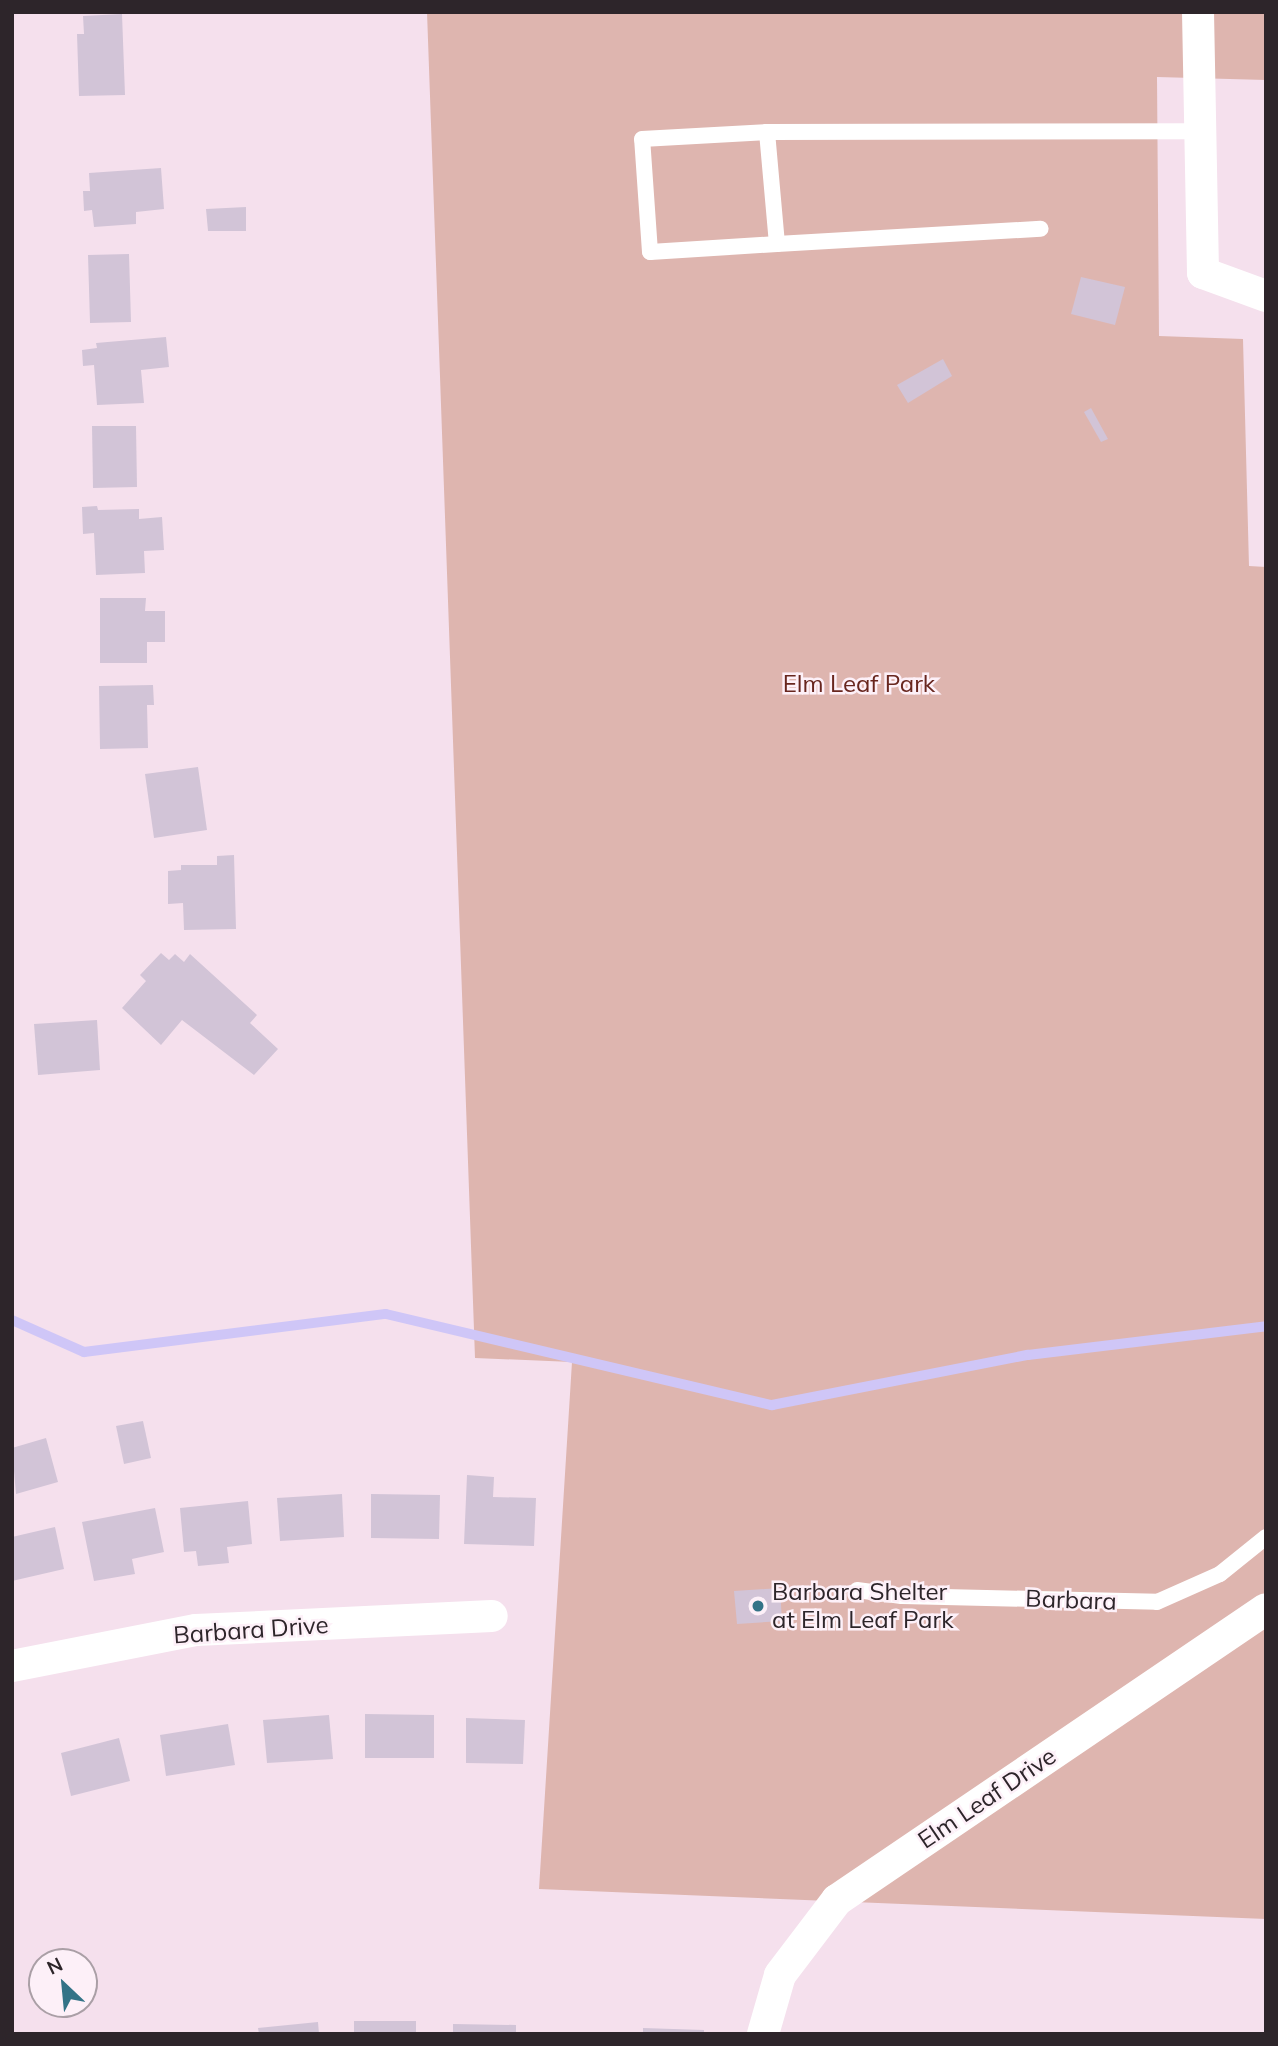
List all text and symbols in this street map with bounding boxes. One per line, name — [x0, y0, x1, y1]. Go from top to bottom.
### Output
park label: Elm Leaf Park — [783, 670, 935, 698]
place label: Barbara Shelter at Elm Leaf Park — [772, 1578, 954, 1634]
street label: Barbara — [1025, 1584, 1117, 1616]
marker: Barbara Shelter at Elm Leaf Park — [750, 1598, 766, 1614]
street label: Barbara Drive — [172, 1610, 330, 1650]
street label: Elm Leaf Drive — [913, 1741, 1061, 1855]
north arrow — [28, 1948, 98, 2018]
text: N — [43, 1952, 66, 1980]

